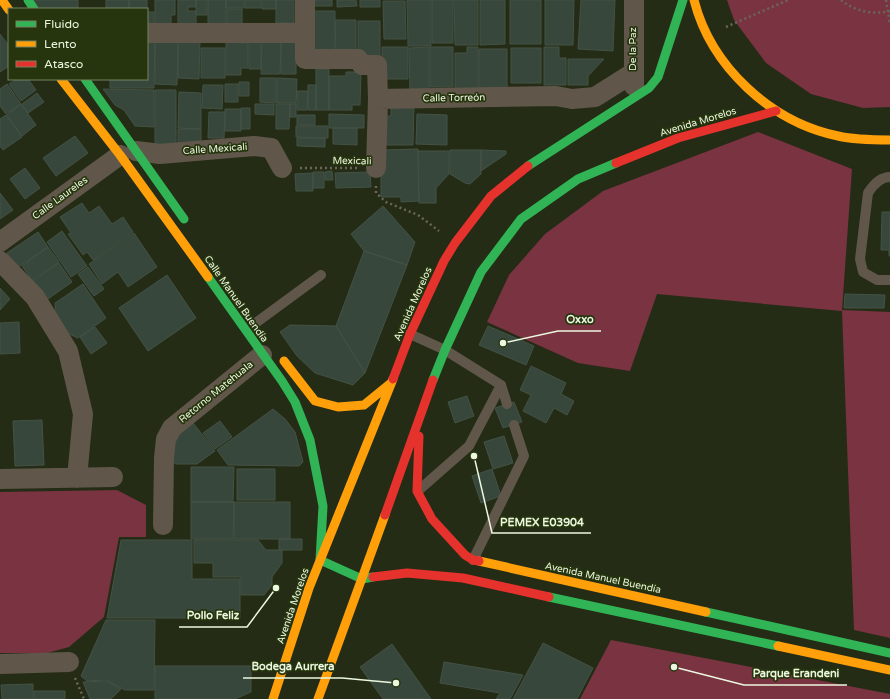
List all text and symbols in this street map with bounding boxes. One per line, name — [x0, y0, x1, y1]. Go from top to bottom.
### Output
legend — [8, 8, 148, 80]
text: Fluido — [44, 17, 79, 31]
street label: De la Paz — [627, 27, 639, 71]
text: Lento — [44, 37, 77, 51]
text: Atasco — [44, 57, 83, 71]
street label: Calle Torreón — [423, 91, 485, 105]
street label: Avenida Morelos — [658, 105, 738, 139]
street label: Calle Mexicali — [182, 141, 248, 157]
street label: Mexicali — [332, 155, 372, 167]
street label: Calle Laureles — [30, 174, 90, 222]
street label: Calle Manuel Buendía — [202, 253, 270, 345]
street label: Avenida Morelos — [391, 265, 435, 343]
callout: Oxxo — [558, 308, 601, 331]
text: Oxxo — [566, 313, 594, 326]
street label: Retorno Matehuala — [177, 358, 255, 426]
callout: PEMEX E03904 — [492, 510, 591, 533]
text: PEMEX E03904 — [500, 516, 584, 529]
street label: Avenida Manuel Buendía — [544, 560, 662, 596]
street label: Avenida Morelos — [274, 566, 312, 646]
callout: Pollo Feliz — [179, 604, 247, 627]
text: Pollo Feliz — [187, 609, 240, 622]
callout: Bodega Aurrera — [243, 655, 342, 678]
text: Bodega Aurrera — [251, 660, 335, 674]
callout: Parque Erandeni — [744, 662, 847, 685]
text: Parque Erandeni — [753, 667, 840, 681]

